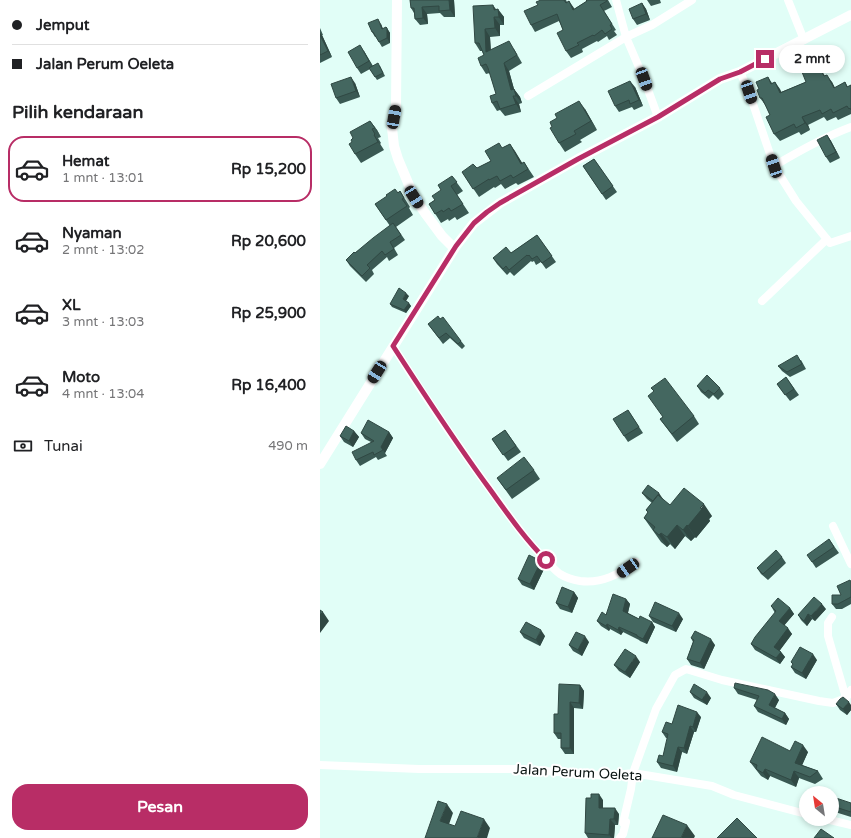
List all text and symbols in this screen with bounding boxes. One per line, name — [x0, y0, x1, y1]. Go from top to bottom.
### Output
text: Jemput — [36, 16, 90, 34]
callout: 2 mnt — [779, 45, 845, 73]
route end — [756, 50, 774, 68]
text: 2 mnt — [794, 51, 830, 67]
text: Jalan Perum Oeleta — [36, 55, 174, 73]
car — [634, 66, 654, 92]
car — [740, 79, 758, 105]
text: Pilih kendaraan — [12, 101, 143, 123]
car — [386, 104, 402, 130]
icon: car — [14, 151, 50, 187]
text: Hemat — [62, 152, 109, 170]
car — [765, 153, 783, 179]
text: Rp 15,200 — [231, 160, 306, 178]
text: 1 mnt · 13:01 — [62, 170, 144, 186]
car — [403, 184, 425, 210]
icon: car — [14, 223, 50, 259]
text: Nyaman — [62, 224, 122, 242]
text: Rp 20,600 — [231, 232, 306, 250]
text: 2 mnt · 13:02 — [62, 242, 144, 258]
icon: car — [14, 295, 50, 331]
text: XL — [62, 296, 81, 314]
text: Rp 25,900 — [231, 304, 306, 322]
text: 3 mnt · 13:03 — [62, 314, 144, 330]
car — [366, 359, 388, 385]
icon: car — [14, 367, 50, 403]
text: Moto — [62, 368, 100, 386]
text: Rp 16,400 — [231, 376, 306, 394]
text: 4 mnt · 13:04 — [62, 386, 144, 402]
icon: cash — [12, 435, 34, 457]
text: Tunai — [44, 437, 83, 455]
text: 490 m — [268, 438, 308, 454]
route start — [537, 551, 555, 569]
car — [615, 556, 641, 580]
street label: Jalan Perum Oeleta — [513, 761, 643, 784]
button: Pesan — [12, 784, 308, 830]
north arrow — [799, 786, 839, 826]
map controls — [799, 786, 839, 826]

